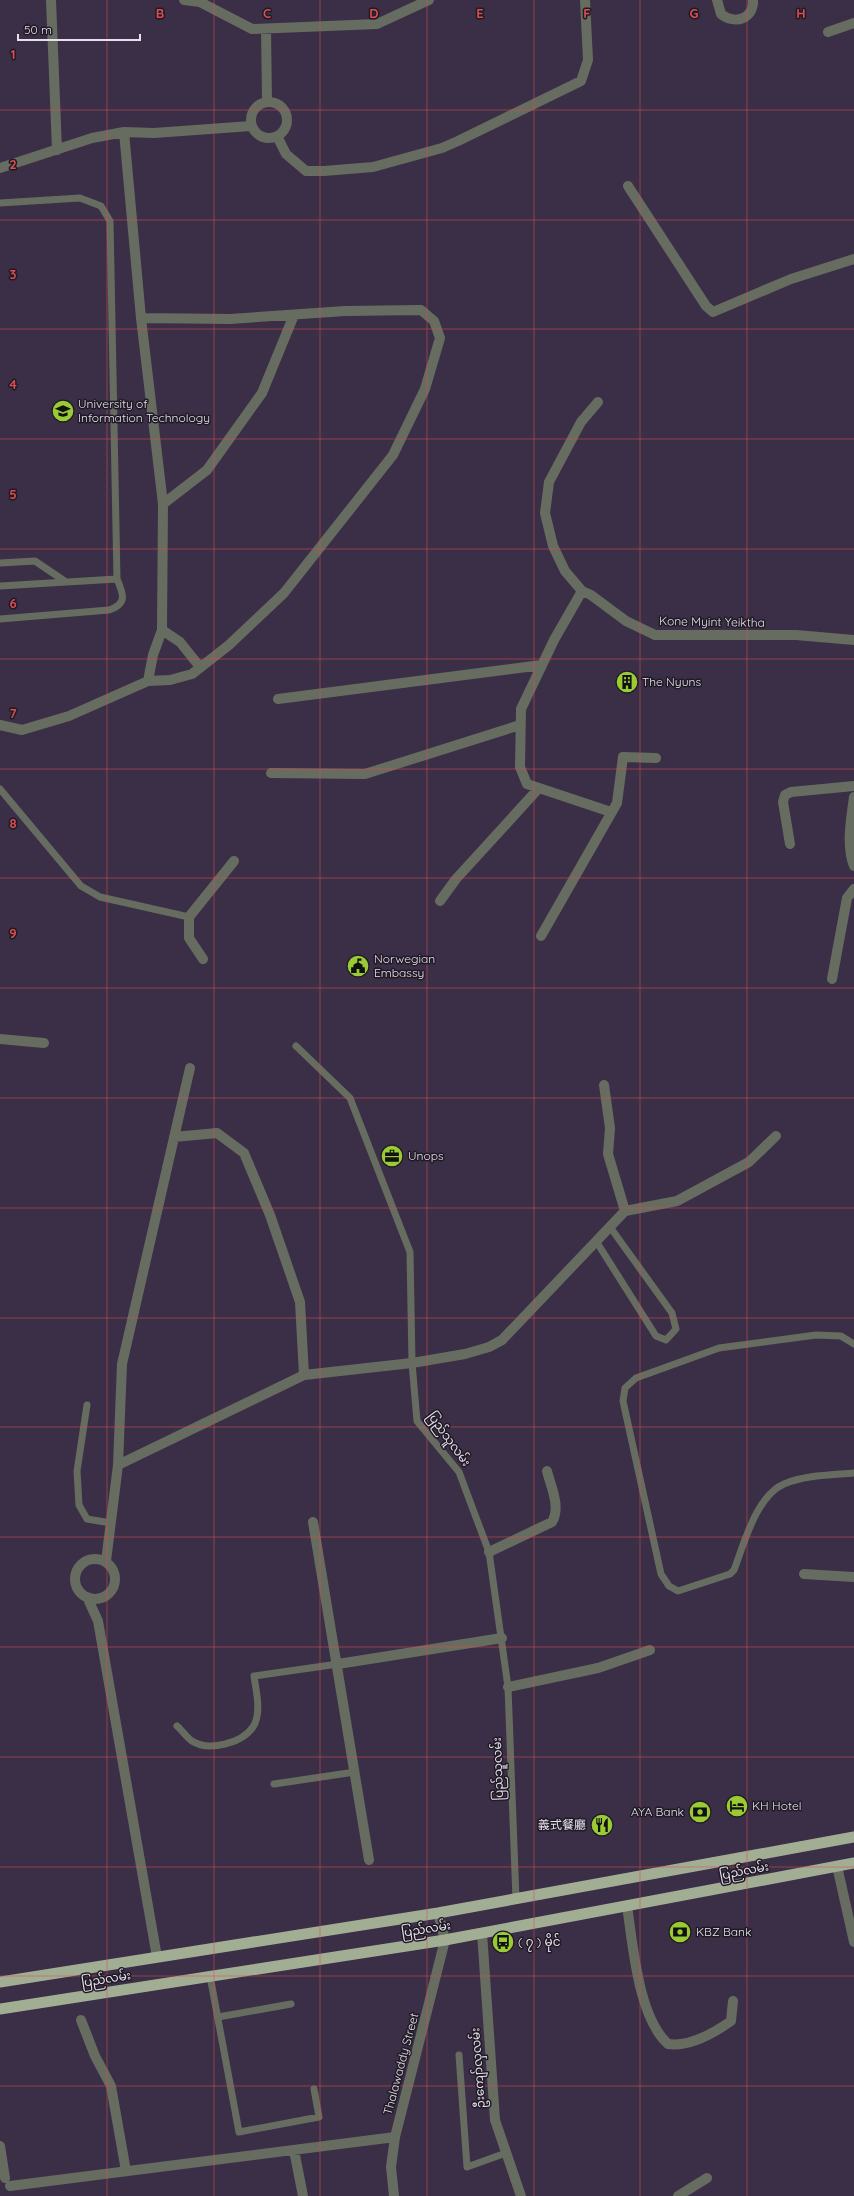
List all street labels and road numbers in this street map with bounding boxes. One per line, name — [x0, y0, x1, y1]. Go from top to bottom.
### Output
street label: Kone Myint Yeiktha — [659, 613, 765, 630]
street label: ပြည်သူလမ်း — [422, 1408, 475, 1471]
street label: ပြည်သူလမ်း — [488, 1737, 509, 1801]
street label: ပြည်လမ်း — [718, 1857, 770, 1886]
street label: ပြည်လမ်း — [400, 1916, 452, 1943]
street label: ပြည်လမ်း — [80, 1966, 132, 1993]
street label: Thalawaddy Street — [380, 2011, 421, 2117]
street label: ဦးကျော်လှလမ်း — [466, 2027, 491, 2109]

